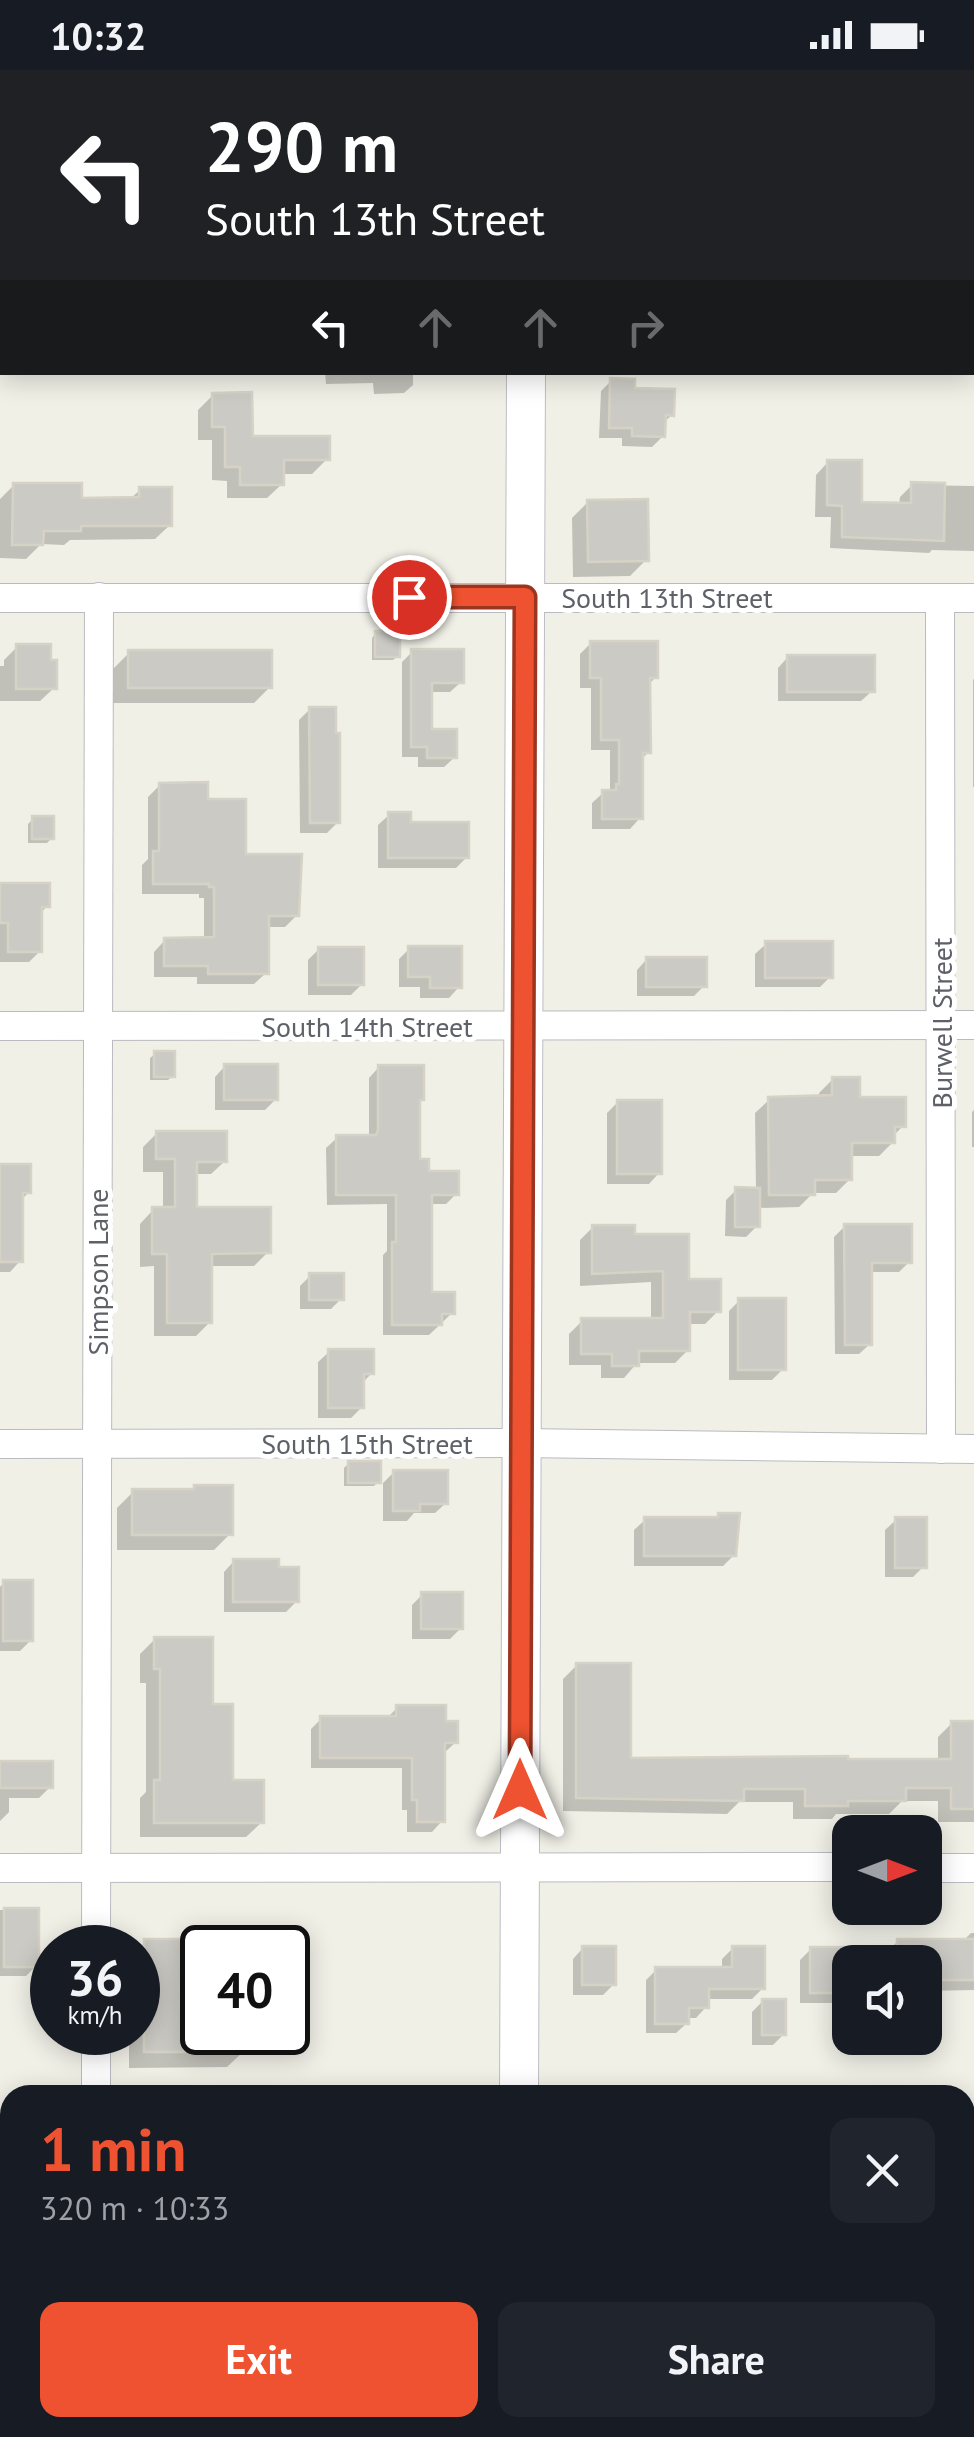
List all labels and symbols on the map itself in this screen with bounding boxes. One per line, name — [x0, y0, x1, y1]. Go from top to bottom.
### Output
pin — [367, 555, 452, 640]
street label: South 13th Street — [561, 579, 773, 616]
street label: Burwell Street — [923, 937, 960, 1108]
street label: South 14th Street — [261, 1008, 473, 1045]
street label: Simpson Lane — [79, 1188, 116, 1356]
street label: South 15th Street — [261, 1425, 473, 1462]
position arrow — [468, 1738, 572, 1842]
north arrow — [832, 1815, 942, 1925]
speed limit sign: 40 — [180, 1925, 310, 2055]

